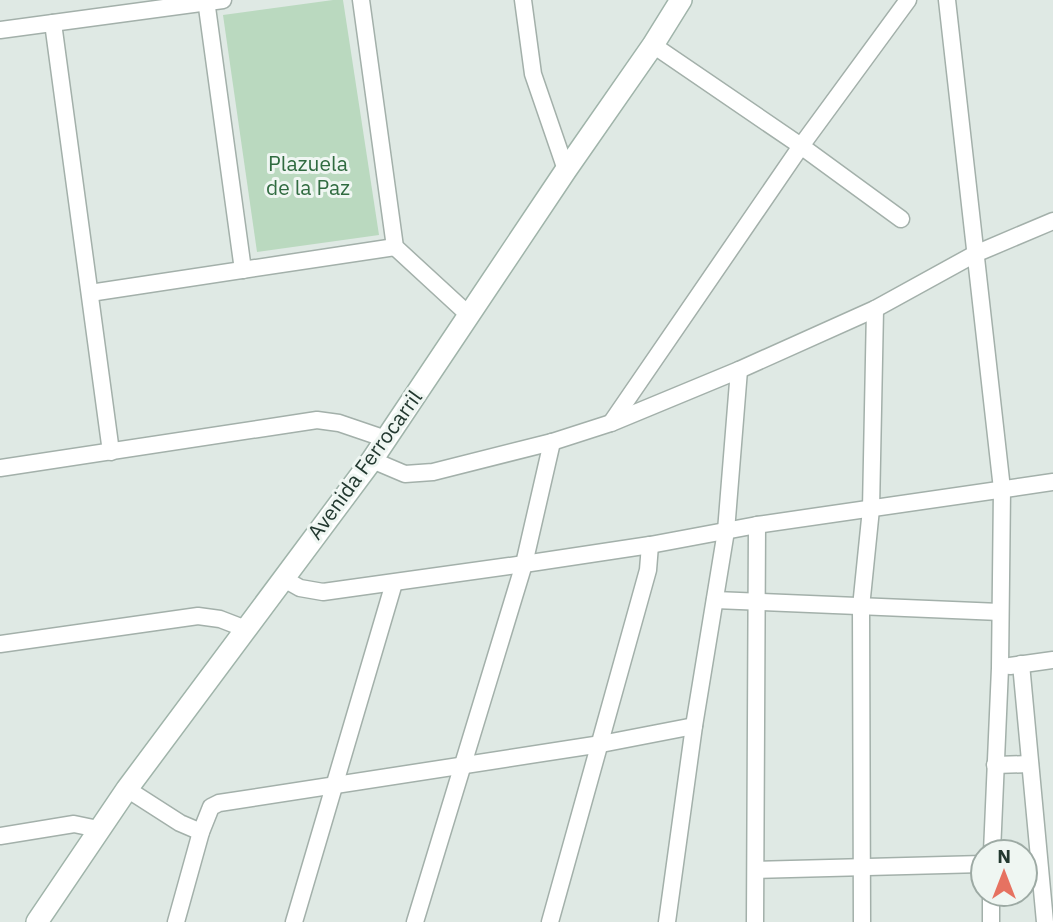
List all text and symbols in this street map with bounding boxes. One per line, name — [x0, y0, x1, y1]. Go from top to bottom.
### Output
park label: Plazuela de la Paz — [266, 149, 350, 201]
street label: Avenida Ferrocarril — [300, 384, 428, 545]
north arrow — [969, 838, 1039, 908]
text: N — [997, 844, 1011, 868]

